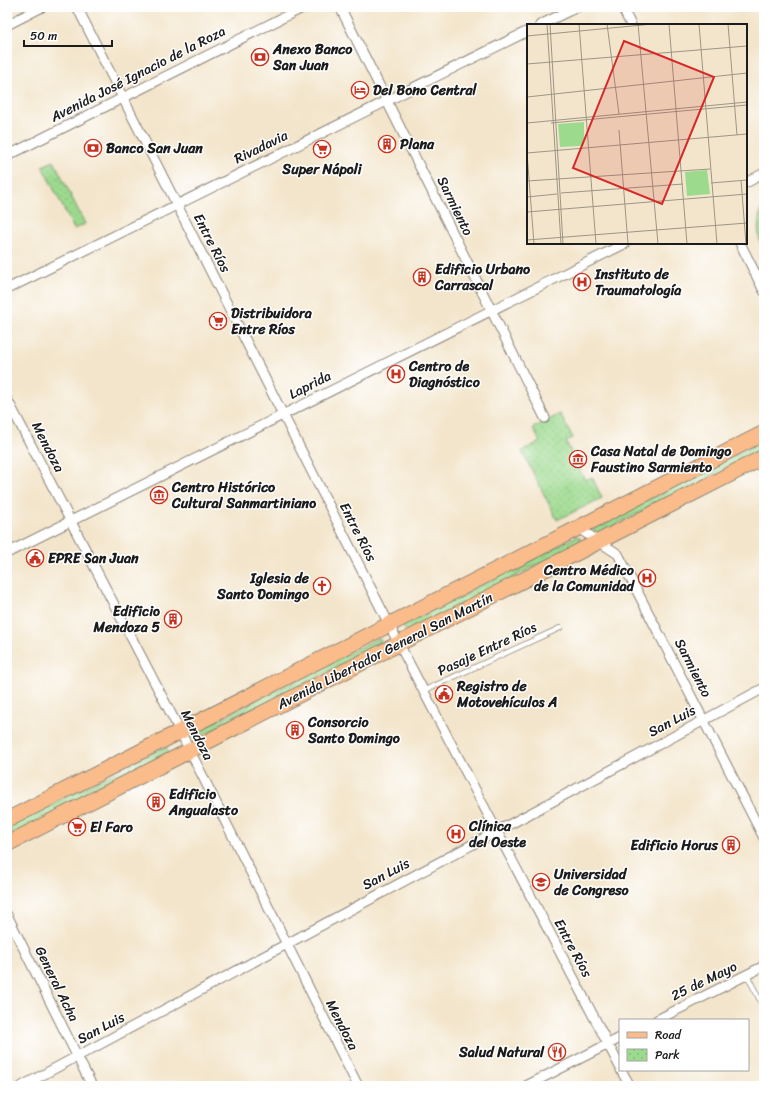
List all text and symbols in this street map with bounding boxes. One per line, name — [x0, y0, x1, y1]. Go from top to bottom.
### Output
street label: Avenida José Ignacio de la Roza — [45, 19, 230, 130]
scale bar — [24, 22, 112, 48]
inset map — [527, 24, 747, 244]
text: 50 m — [30, 25, 57, 47]
place label: Anexo Banco San Juan — [272, 37, 353, 78]
bank icon: Anexo Banco San Juan — [250, 47, 270, 67]
place label: Del Bono Central — [373, 78, 477, 103]
hotel icon: Del Bono Central — [350, 80, 370, 100]
street label: Rivadavia — [230, 123, 293, 171]
place label: Plana — [400, 132, 435, 157]
building icon: Plana — [377, 134, 397, 154]
place label: Banco San Juan — [106, 136, 203, 161]
bank icon: Banco San Juan — [83, 138, 103, 158]
supermarket icon: Super Nápoli — [312, 139, 332, 159]
place label: Super Nápoli — [281, 157, 363, 182]
street label: Sarmiento — [430, 172, 480, 240]
street label: Entre Ríos — [186, 209, 238, 278]
place label: Edificio Urbano Carrascal — [434, 257, 531, 298]
place label: Instituto de Traumatología — [594, 262, 682, 303]
building icon: Edificio Urbano Carrascal — [412, 267, 432, 287]
hospital icon: Instituto de Traumatología — [572, 272, 592, 292]
place label: Distribuidora Entre Ríos — [231, 301, 313, 342]
supermarket icon: Distribuidora Entre Ríos — [208, 311, 228, 331]
place label: Centro de Diagnóstico — [408, 354, 481, 395]
street label: Laprida — [284, 364, 336, 406]
hospital icon: Centro de Diagnóstico — [386, 364, 406, 384]
street label: Mendoza — [25, 417, 71, 477]
place label: Casa Natal de Domingo Faustino Sarmiento — [590, 439, 732, 480]
museum icon: Casa Natal de Domingo Faustino Sarmiento — [568, 449, 588, 469]
place label: Centro Histórico Cultural Sanmartiniano — [171, 475, 316, 516]
museum icon: Centro Histórico Cultural Sanmartiniano — [149, 485, 169, 505]
street label: Entre Ríos — [332, 498, 384, 567]
place label: EPRE San Juan — [48, 546, 139, 571]
public building icon: EPRE San Juan — [25, 548, 45, 568]
place label: Centro Médico de la Comunidad — [534, 558, 636, 599]
place label: Iglesia de Santo Domingo — [216, 566, 310, 607]
hospital icon: Centro Médico de la Comunidad — [637, 568, 657, 588]
church icon: Iglesia de Santo Domingo — [312, 576, 332, 596]
street label: Avenida Libertador General San Martín — [272, 585, 498, 717]
place label: Edificio Mendoza 5 — [92, 599, 160, 640]
building icon: Edificio Mendoza 5 — [163, 609, 183, 629]
street label: Pasaje Entre Ríos — [433, 615, 541, 683]
street label: Sarmiento — [667, 634, 719, 702]
place label: Registro de Motovehículos A — [456, 674, 557, 715]
public building icon: Registro de Motovehículos A — [434, 684, 454, 704]
street label: San Luis — [643, 698, 701, 744]
street label: Mendoza — [174, 705, 220, 765]
place label: Consorcio Santo Domingo — [307, 710, 401, 751]
building icon: Consorcio Santo Domingo — [285, 720, 305, 740]
place label: Edificio Angualasto — [168, 782, 239, 823]
building icon: Edificio Angualasto — [146, 792, 166, 812]
place label: Clínica del Oeste — [468, 814, 526, 855]
place label: El Faro — [90, 815, 134, 840]
supermarket icon: El Faro — [67, 817, 87, 837]
hospital icon: Clínica del Oeste — [446, 824, 466, 844]
place label: Edificio Horus — [631, 833, 719, 858]
building icon: Edificio Horus — [721, 835, 741, 855]
street label: San Luis — [357, 851, 415, 897]
place label: Universidad de Congreso — [554, 862, 630, 903]
school or university icon: Universidad de Congreso — [531, 872, 551, 892]
street label: Entre Ríos — [547, 914, 599, 983]
street label: General Acha — [28, 942, 86, 1026]
street label: 25 de Mayo — [667, 954, 742, 1008]
street label: Mendoza — [319, 995, 365, 1055]
street label: San Luis — [72, 1005, 130, 1051]
legend — [619, 1019, 749, 1071]
text: Road — [655, 1024, 682, 1046]
place label: Salud Natural — [458, 1040, 545, 1065]
restaurant icon: Salud Natural — [547, 1042, 567, 1062]
text: Park — [655, 1044, 680, 1066]

